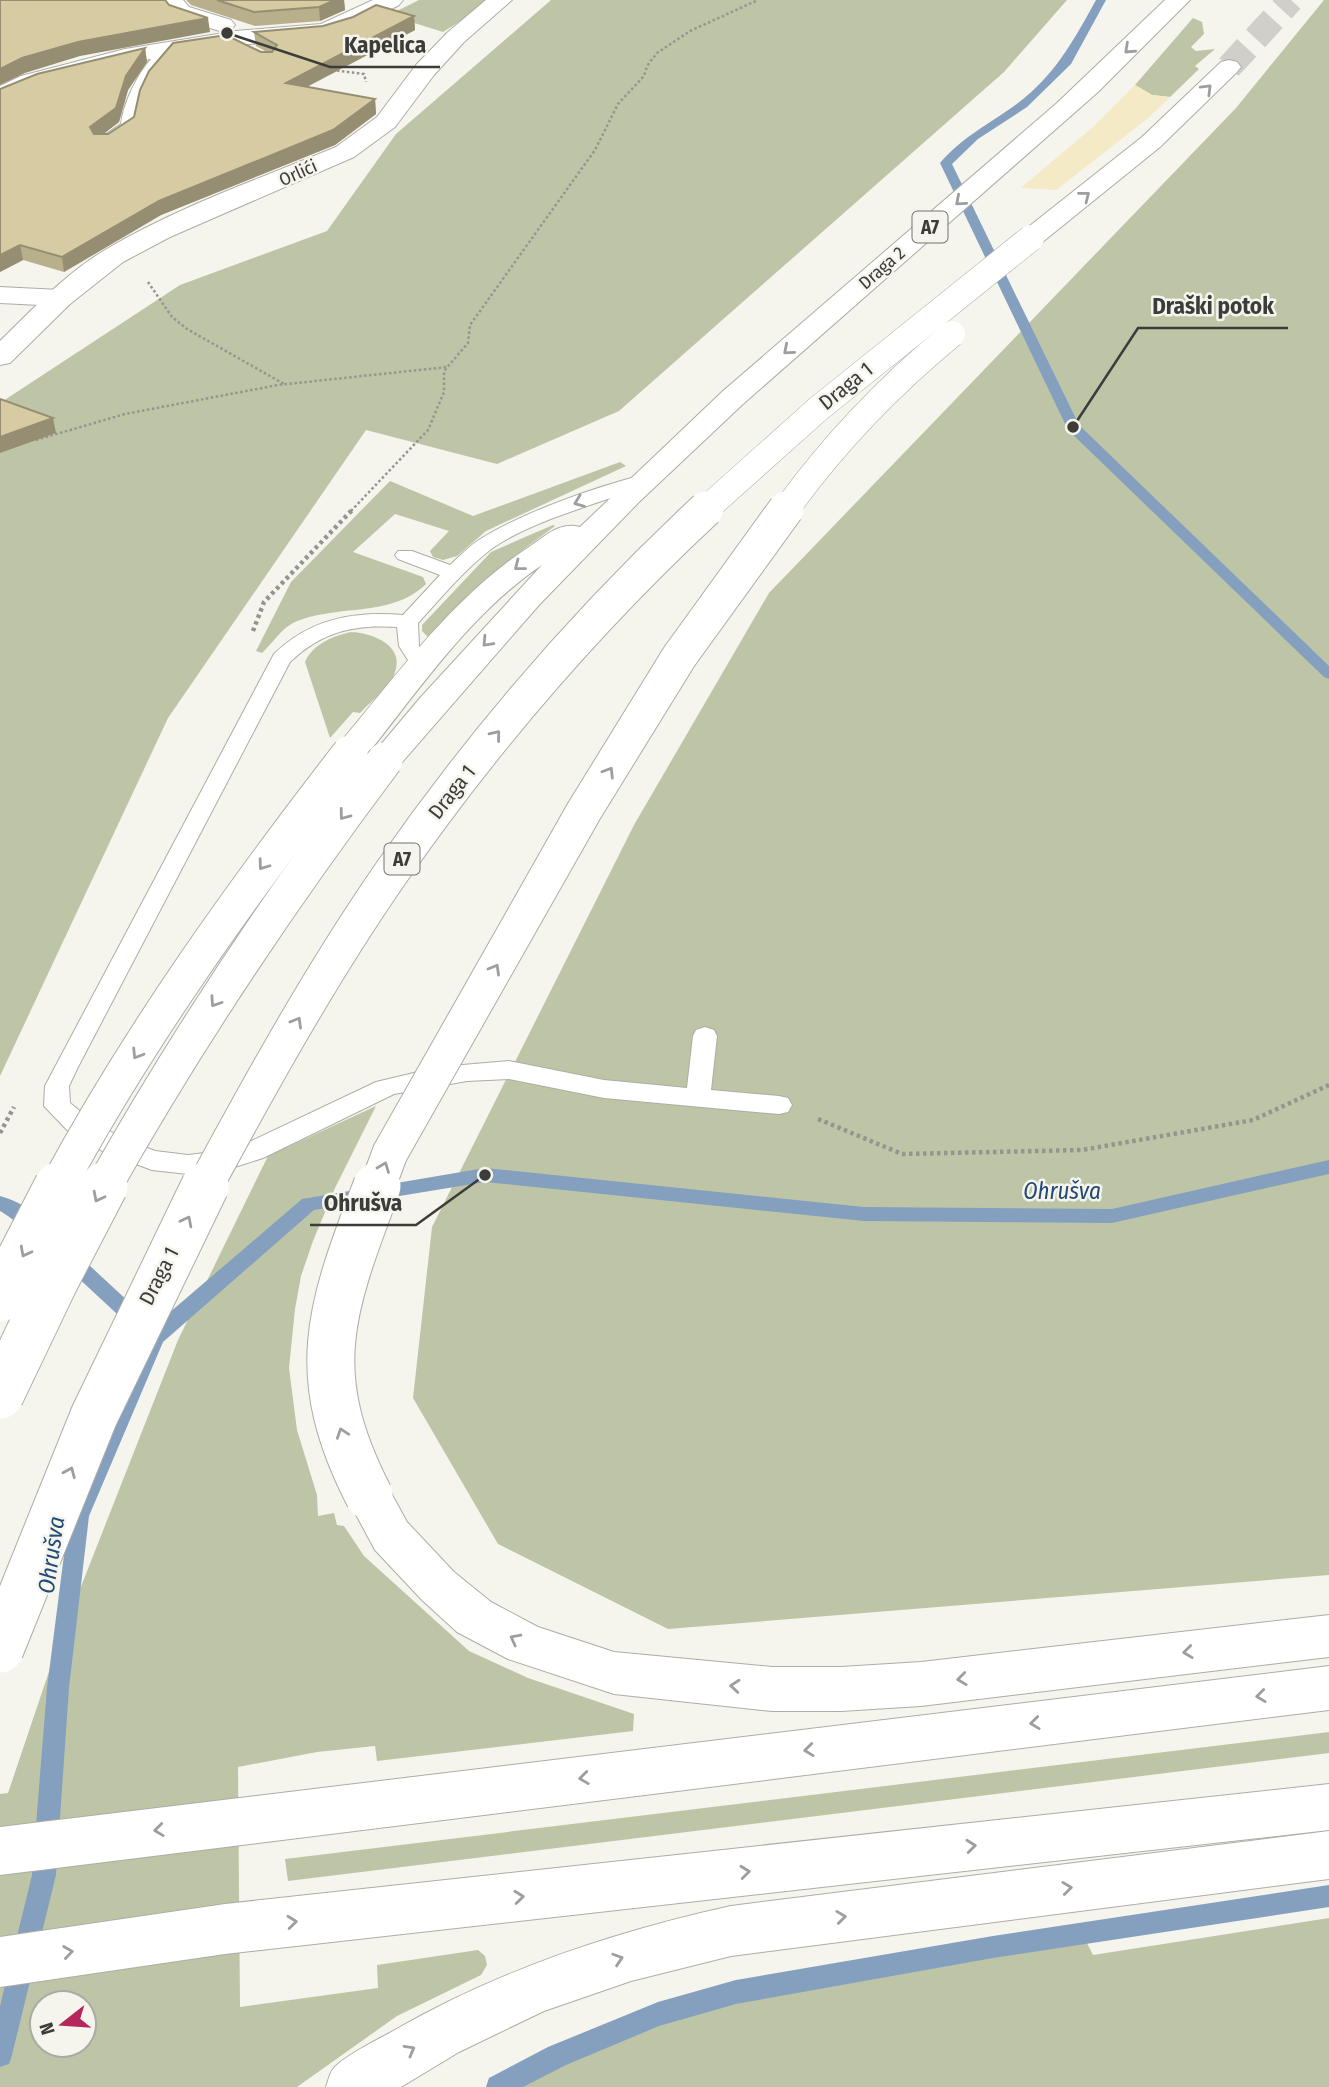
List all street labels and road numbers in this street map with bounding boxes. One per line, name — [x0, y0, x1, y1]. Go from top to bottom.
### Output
street label: Orlići — [276, 155, 320, 191]
road number: A7 — [912, 212, 948, 243]
street label: Draga 2 — [854, 242, 910, 294]
street label: Draga 1 — [814, 356, 878, 416]
street label: Draga 1 — [423, 760, 481, 824]
road number: A7 — [384, 844, 420, 874]
street label: Draga 1 — [133, 1243, 185, 1309]

